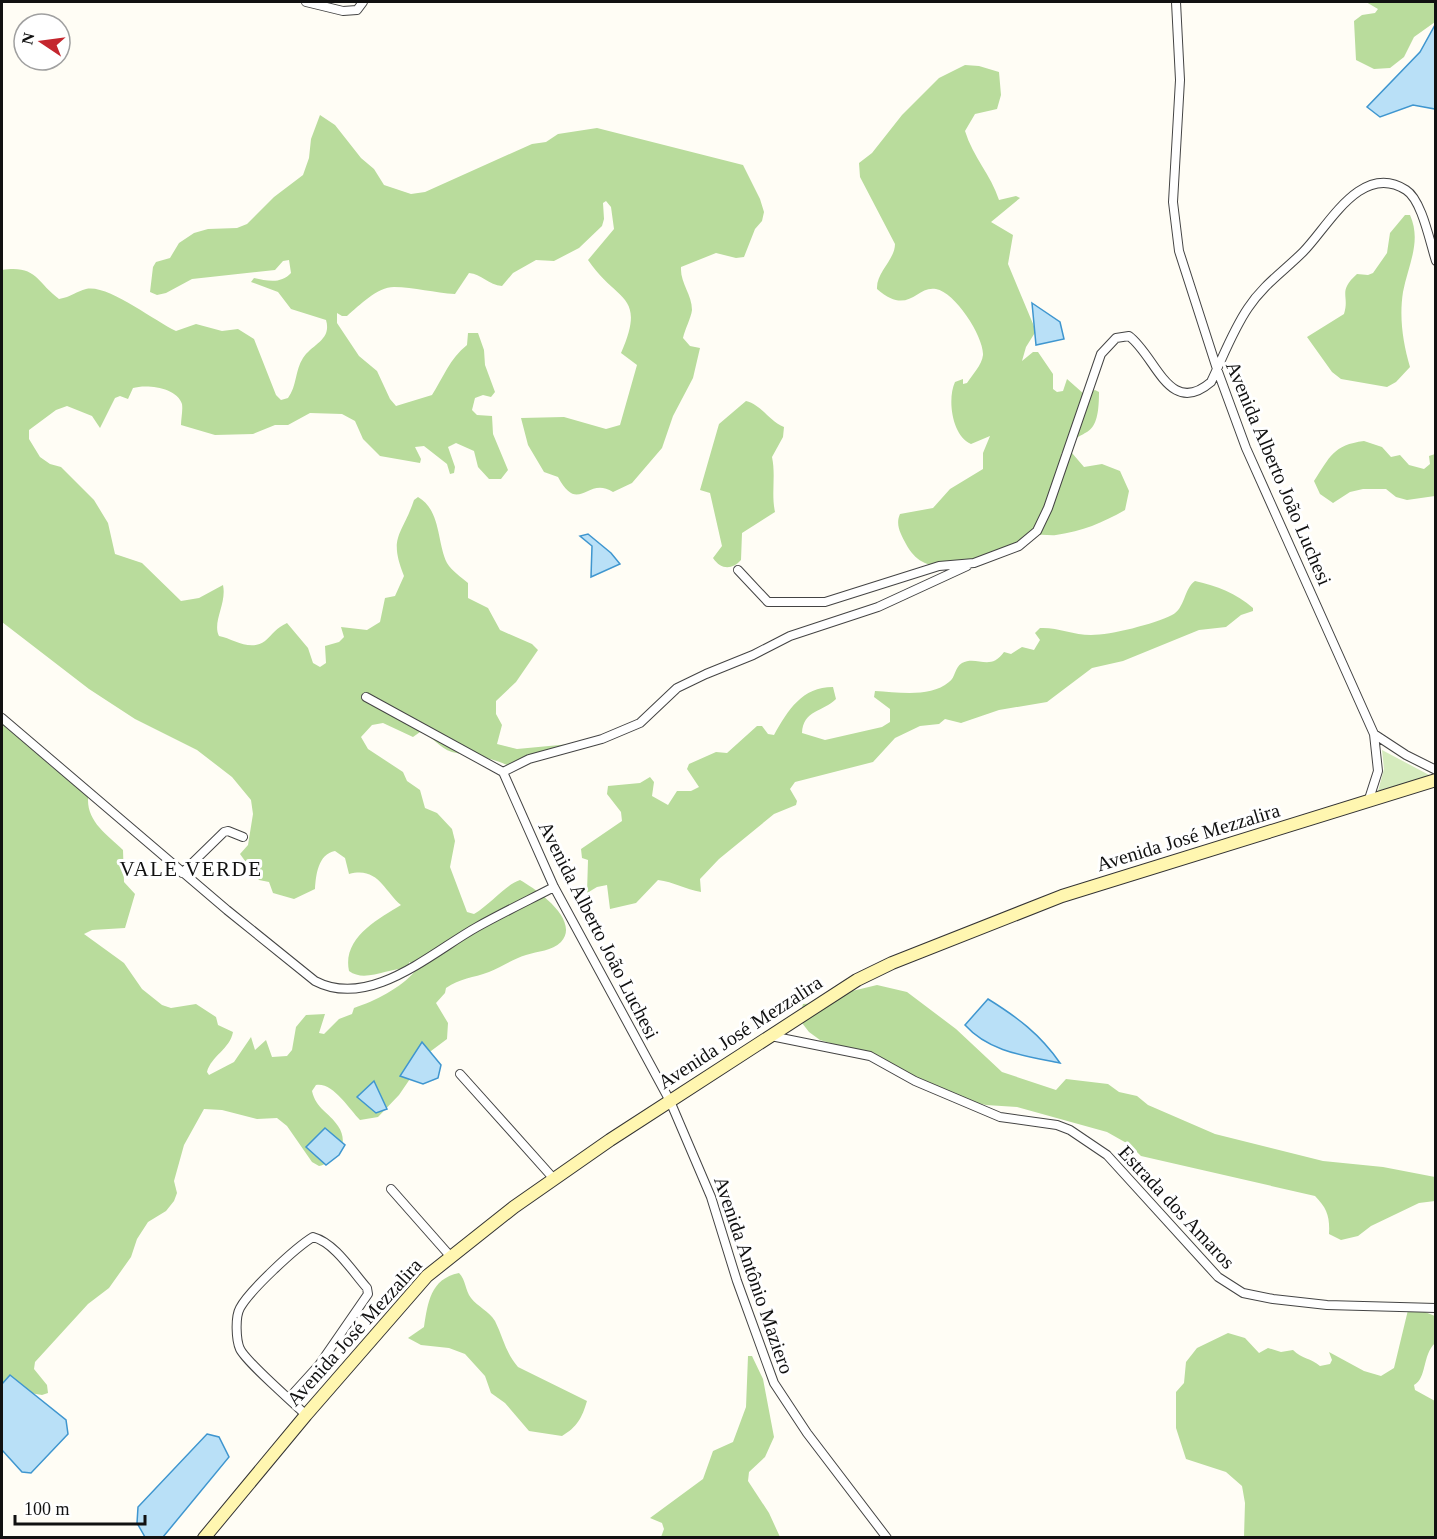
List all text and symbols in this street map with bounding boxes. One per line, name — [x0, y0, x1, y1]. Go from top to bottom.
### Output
north arrow — [12, 12, 72, 72]
text: N — [18, 31, 38, 46]
street label: Avenida Alberto João Luchesi — [1222, 358, 1336, 589]
street label: Avenida José Mezzalira — [1094, 799, 1282, 875]
street label: Avenida Alberto João Luchesi — [534, 818, 664, 1043]
district label: VALE VERDE — [119, 857, 263, 881]
street label: Avenida José Mezzalira — [654, 971, 826, 1093]
street label: Estrada dos Amaros — [1114, 1141, 1240, 1273]
street label: Avenida Antônio Maziero — [710, 1173, 798, 1377]
street label: Avenida José Mezzalira — [282, 1254, 426, 1410]
scale bar — [15, 1488, 146, 1526]
text: 100 m — [24, 1499, 70, 1519]

